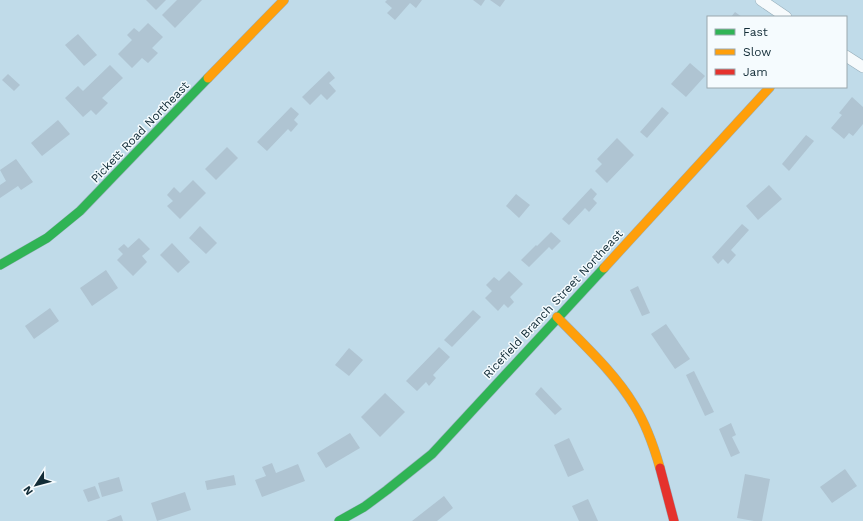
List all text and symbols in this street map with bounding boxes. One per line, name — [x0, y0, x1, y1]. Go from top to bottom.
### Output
legend — [707, 16, 847, 88]
text: Fast — [743, 25, 768, 39]
text: Slow — [743, 45, 771, 59]
text: Jam — [743, 65, 768, 79]
street label: Pickett Road Northeast — [88, 78, 192, 186]
street label: Ricefield Branch Street Northeast — [480, 227, 626, 381]
north arrow — [16, 465, 56, 505]
text: N — [21, 483, 36, 498]

